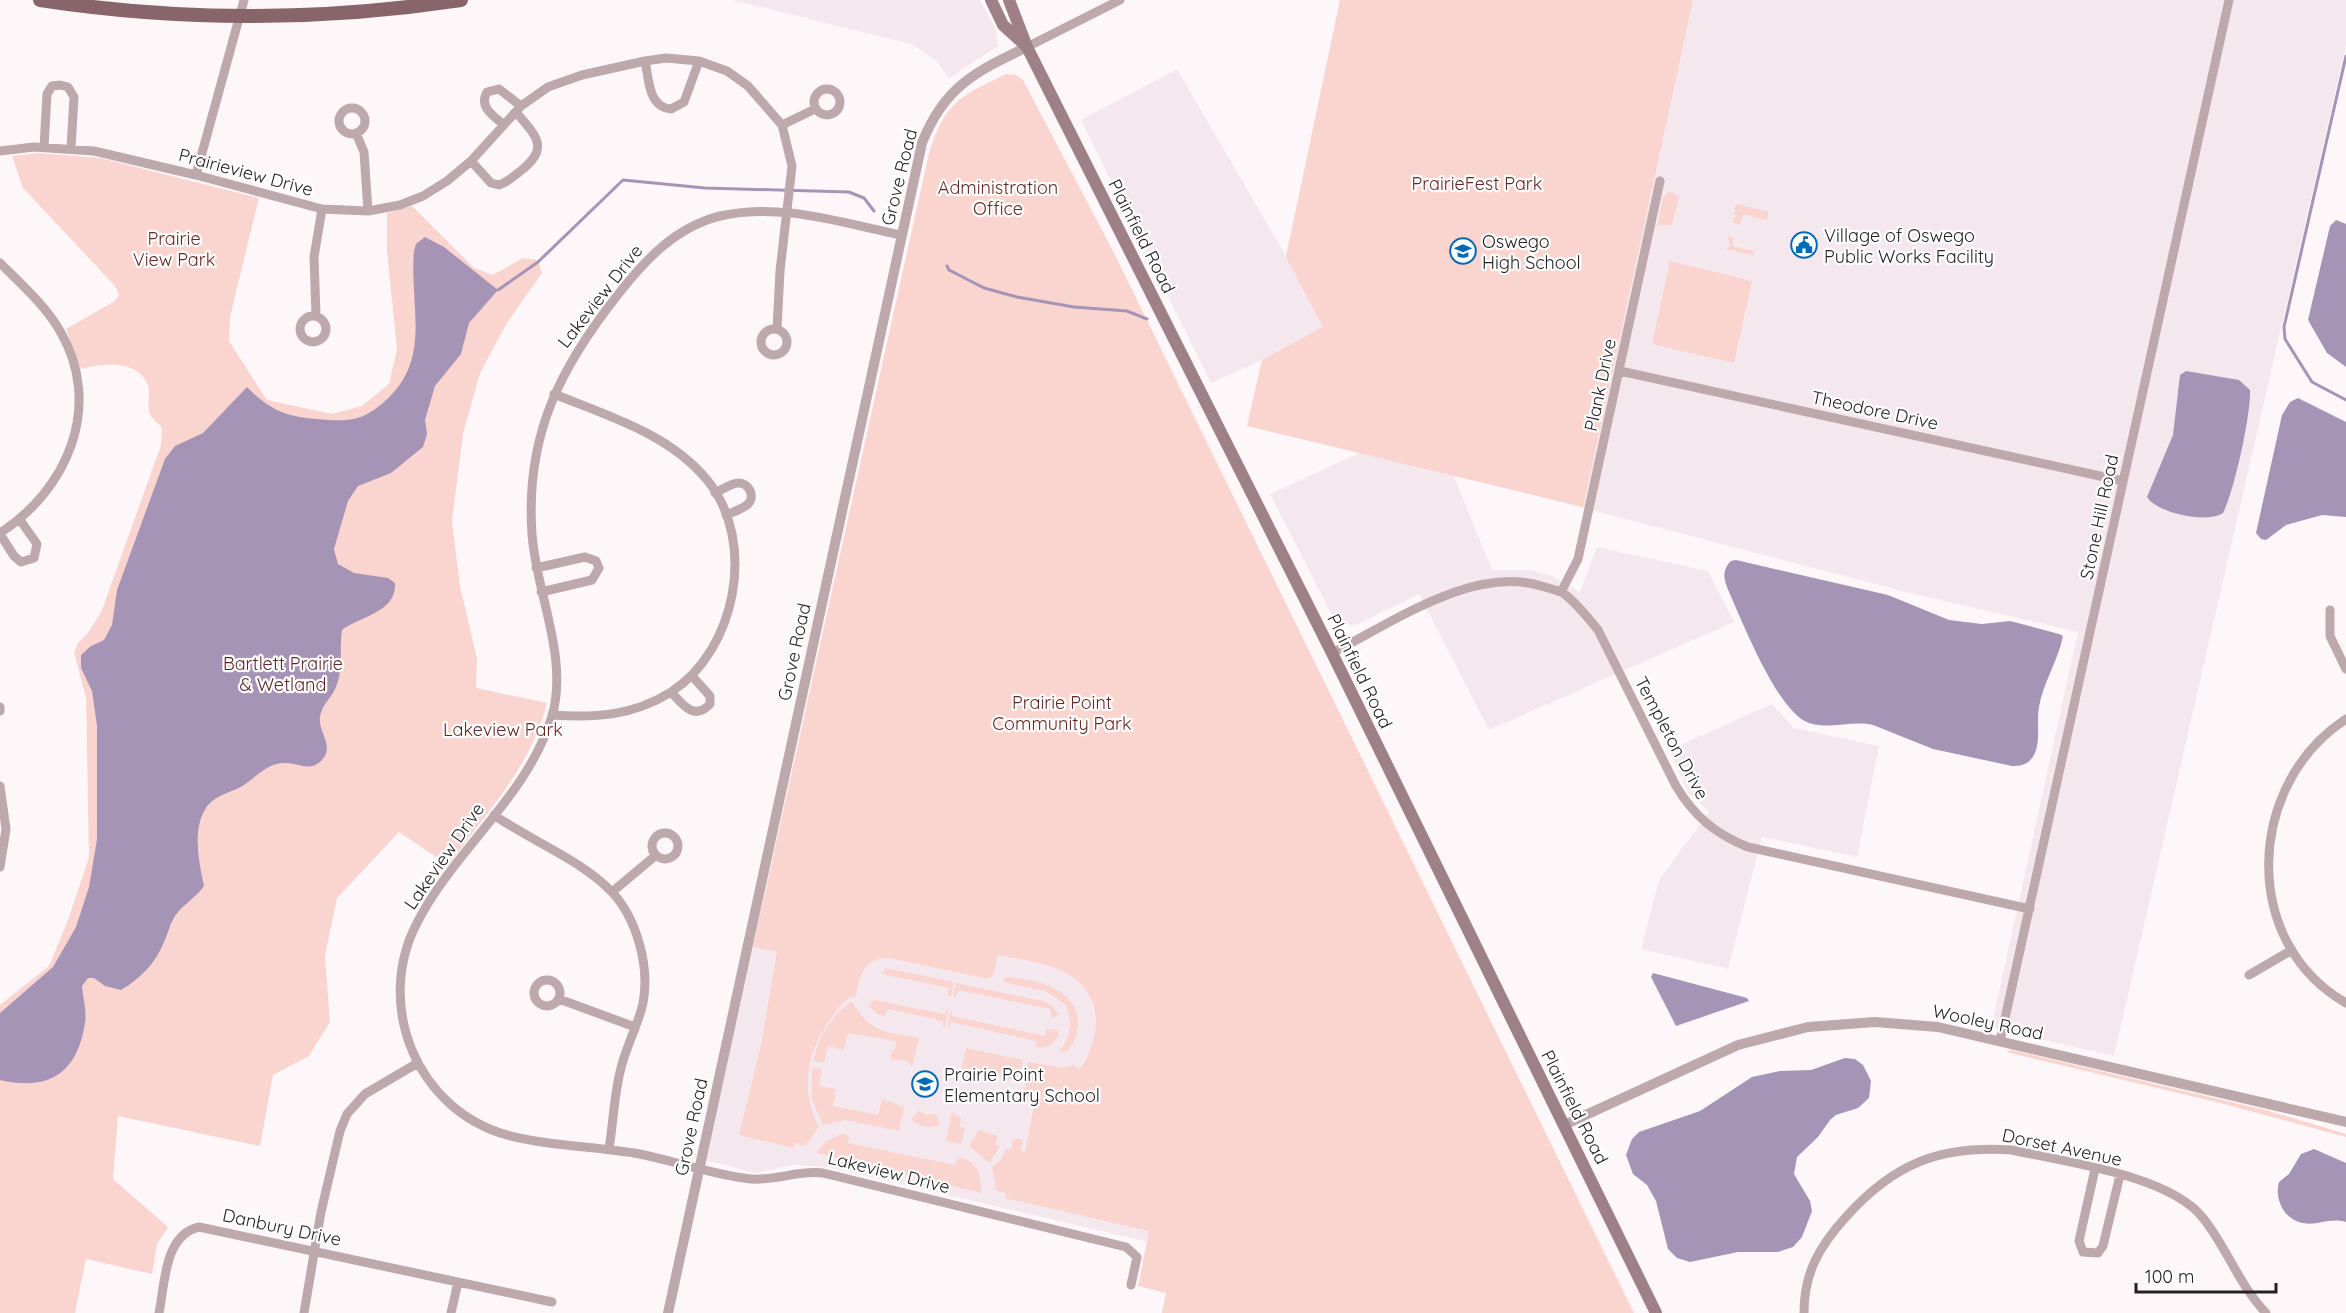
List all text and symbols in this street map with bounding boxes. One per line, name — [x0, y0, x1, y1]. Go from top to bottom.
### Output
street label: Grove Road — [876, 126, 922, 228]
street label: Prairieview Drive — [176, 143, 316, 201]
park label: PrairieFest Park — [1412, 172, 1542, 195]
street label: Plainfield Road — [1103, 175, 1181, 297]
park label: Administration Office — [938, 176, 1058, 220]
place label: Village of Oswego Public Works Facility — [1824, 224, 1994, 268]
park label: Prairie View Park — [133, 227, 215, 271]
place label: Oswego High School — [1482, 230, 1581, 274]
public building icon: Village of Oswego Public Works Facility — [1789, 230, 1819, 260]
school or university icon: Oswego High School — [1448, 236, 1478, 266]
street label: Lakeview Drive — [552, 240, 648, 352]
street label: Plank Drive — [1579, 337, 1621, 433]
street label: Theodore Drive — [1810, 385, 1940, 435]
street label: Stone Hill Road — [2075, 452, 2123, 582]
street label: Grove Road — [772, 601, 816, 703]
street label: Plainfield Road — [1322, 610, 1398, 732]
park label: Bartlett Prairie & Wetland — [223, 652, 343, 696]
street label: Templeton Drive — [1630, 673, 1714, 803]
park label: Prairie Point Community Park — [992, 691, 1132, 735]
park label: Lakeview Park — [443, 718, 563, 741]
street label: Lakeview Drive — [399, 798, 489, 914]
street label: Wooley Road — [1930, 999, 2046, 1045]
street label: Plainfield Road — [1536, 1046, 1614, 1168]
place label: Prairie Point Elementary School — [944, 1063, 1100, 1107]
school or university icon: Prairie Point Elementary School — [910, 1069, 940, 1099]
street label: Grove Road — [669, 1076, 713, 1178]
street label: Dorset Avenue — [2000, 1123, 2124, 1171]
street label: Lakeview Drive — [826, 1146, 952, 1198]
street label: Danbury Drive — [221, 1203, 343, 1251]
scale bar — [2136, 1256, 2276, 1294]
text: 100 m — [2145, 1265, 2194, 1288]

